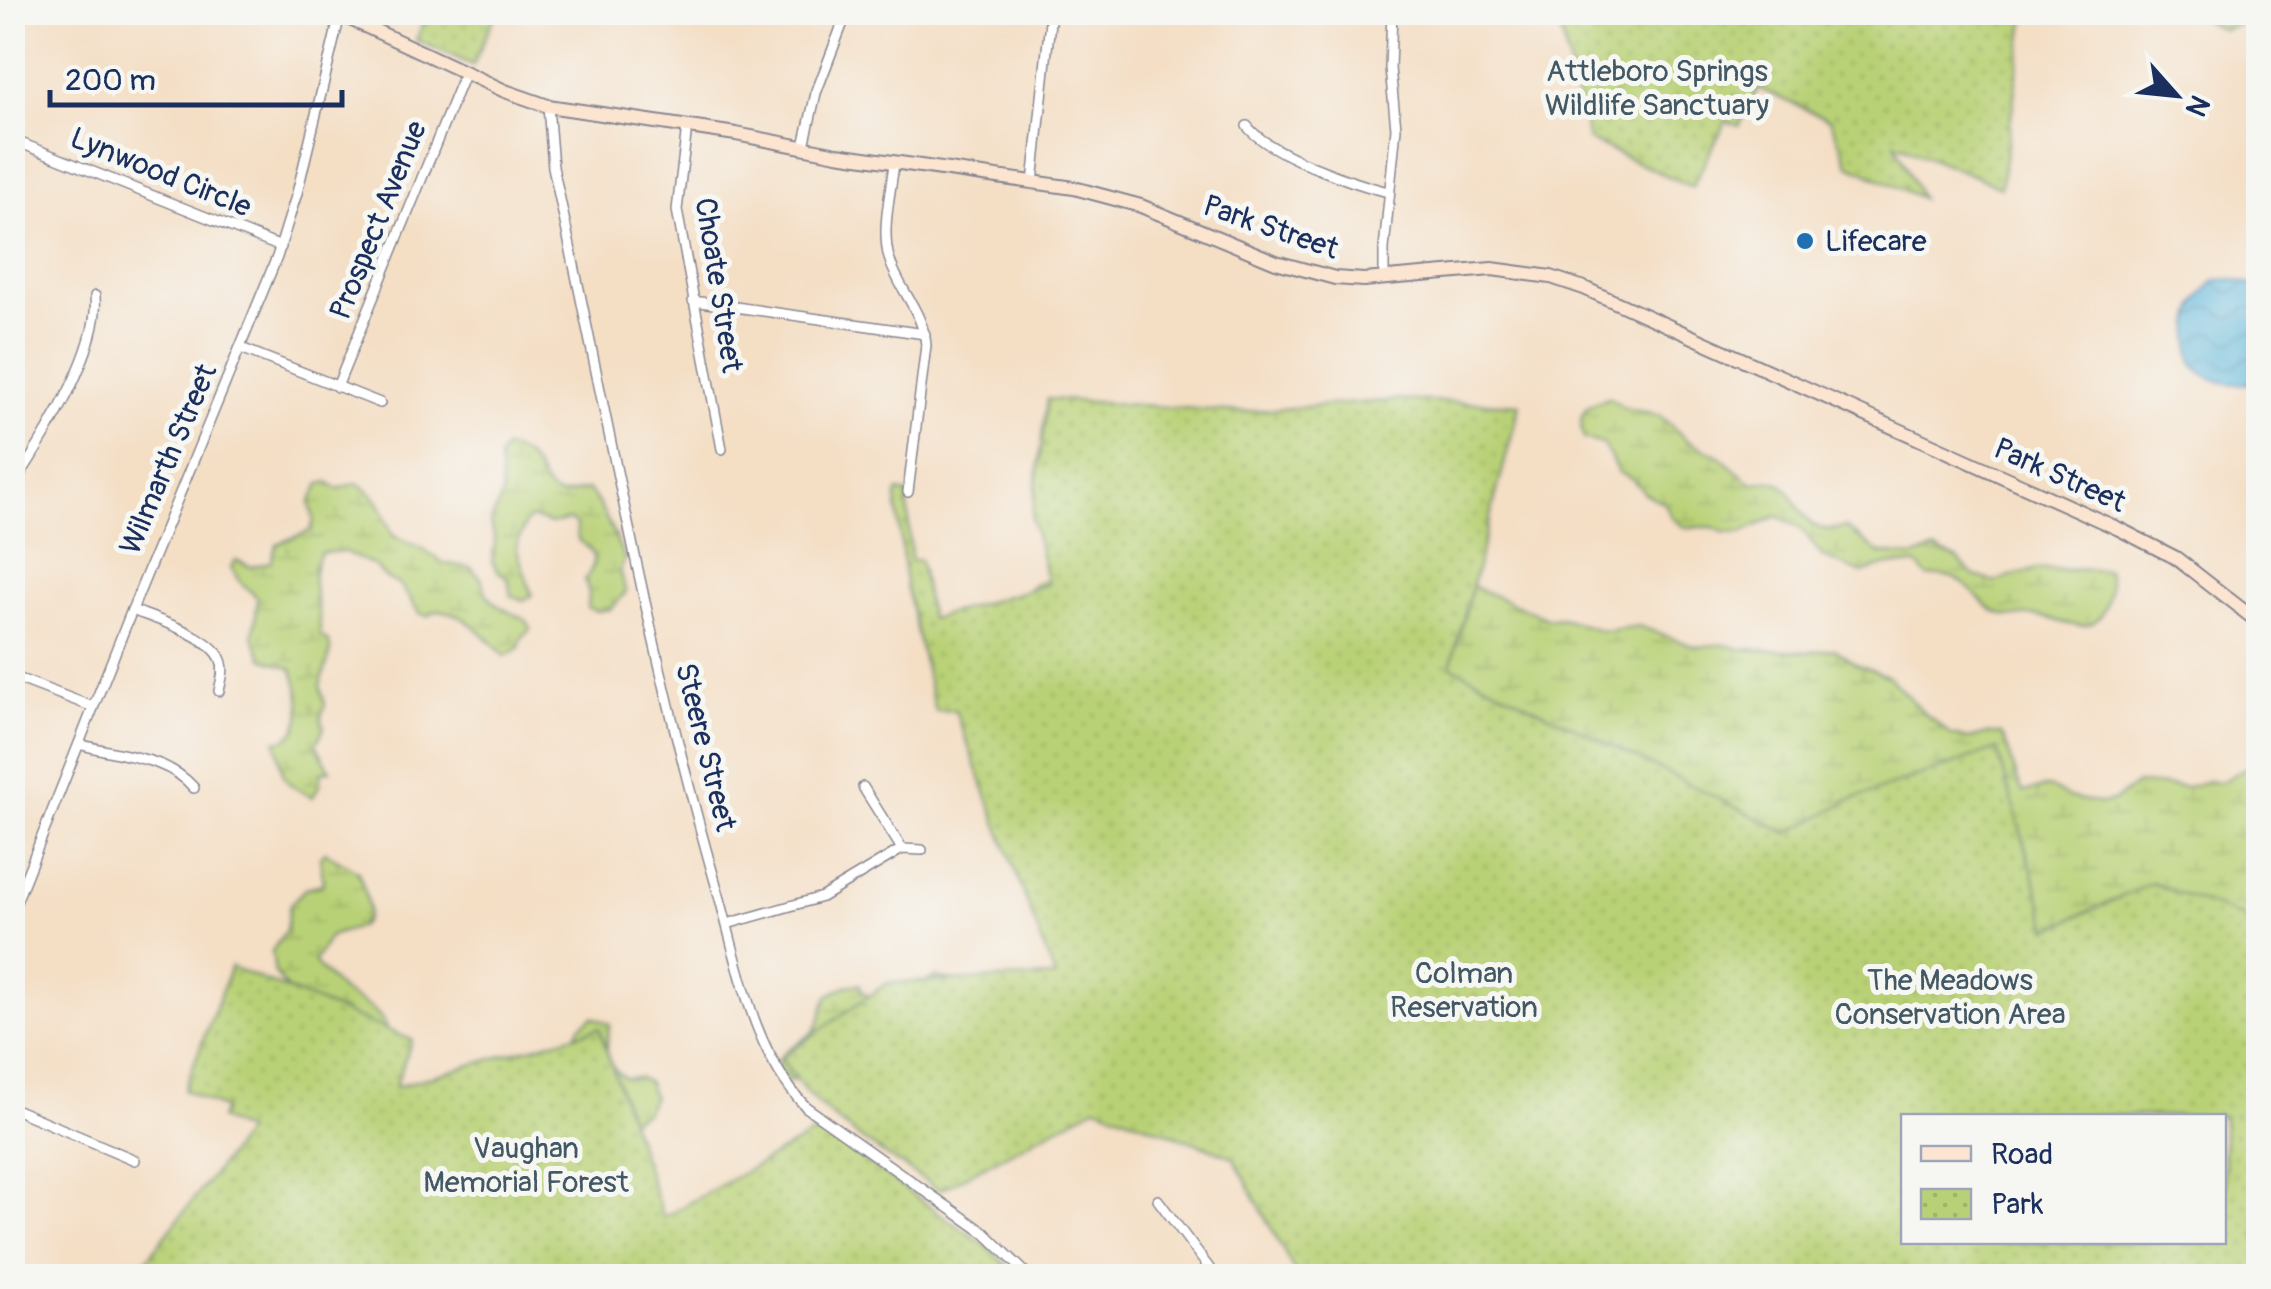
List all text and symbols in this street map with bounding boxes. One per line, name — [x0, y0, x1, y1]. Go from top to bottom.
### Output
scale bar — [50, 45, 342, 107]
north arrow — [2126, 45, 2226, 145]
park label: Attleboro Springs Wildlife Sanctuary — [1545, 53, 1769, 124]
text: 200 m — [65, 62, 156, 99]
text: N — [2177, 89, 2217, 122]
street label: Prospect Avenue — [322, 115, 435, 325]
street label: Lynwood Circle — [65, 119, 257, 226]
street label: Park Street — [1198, 187, 1344, 268]
street label: Choate Street — [686, 195, 751, 376]
place label: Lifecare — [1825, 223, 1927, 260]
marker: Lifecare — [1794, 230, 1816, 252]
street label: Wilmarth Street — [112, 358, 226, 560]
street label: Park Street — [1988, 430, 2132, 521]
street label: Steere Street — [667, 659, 744, 836]
park label: Colman Reservation — [1390, 955, 1538, 1026]
park label: The Meadows Conservation Area — [1834, 962, 2066, 1033]
legend — [1901, 1114, 2226, 1244]
park label: Vaughan Memorial Forest — [423, 1130, 630, 1201]
text: Road — [1991, 1136, 2053, 1173]
text: Park — [1991, 1186, 2044, 1223]

